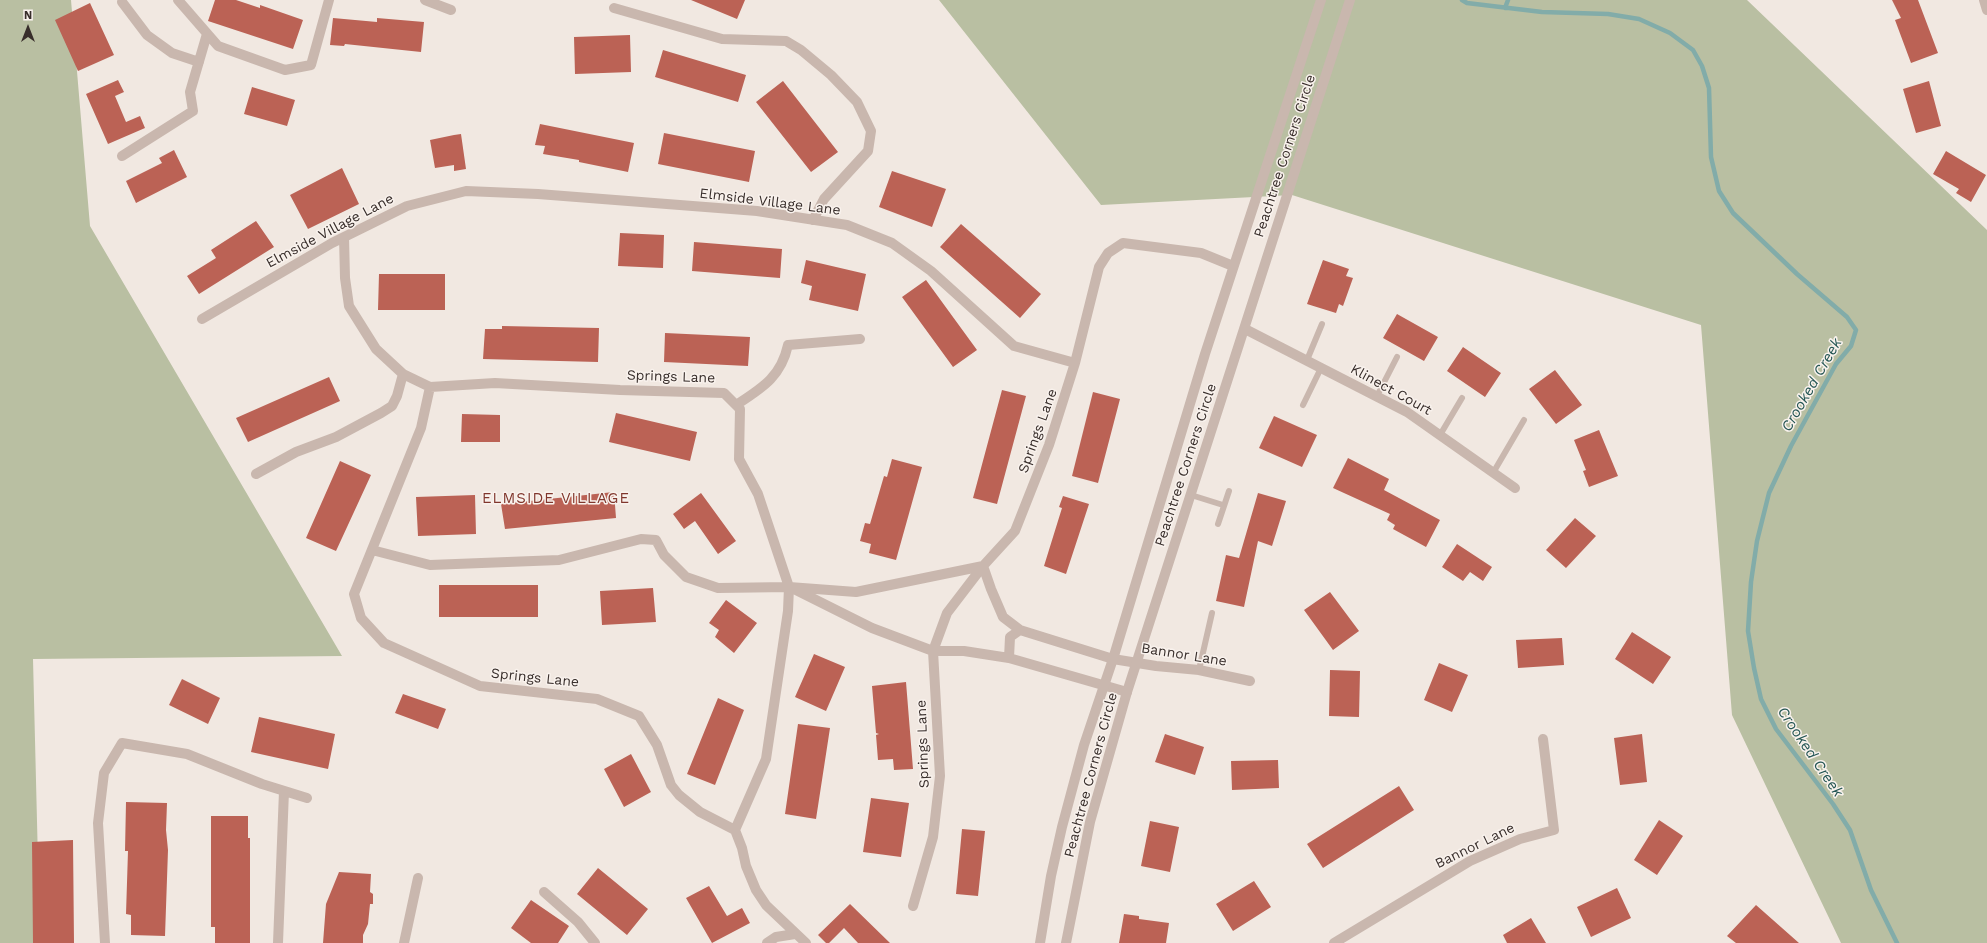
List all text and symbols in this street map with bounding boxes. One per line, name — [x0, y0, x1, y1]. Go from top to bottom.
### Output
north arrow — [8, 8, 48, 48]
text: N — [24, 9, 32, 22]
street label: Peachtree Corners Circle — [1251, 72, 1319, 240]
street label: Elmside Village Lane — [699, 185, 841, 219]
street label: Elmside Village Lane — [263, 190, 397, 272]
water label: Crooked Creek — [1778, 335, 1846, 435]
street label: Klinect Court — [1347, 361, 1435, 419]
street label: Springs Lane — [627, 367, 715, 387]
street label: Peachtree Corners Circle — [1152, 381, 1220, 549]
street label: Springs Lane — [1015, 387, 1061, 475]
district label: ELMSIDE VILLAGE — [482, 490, 630, 508]
street label: Bannor Lane — [1140, 640, 1228, 670]
street label: Springs Lane — [490, 665, 580, 691]
street label: Peachtree Corners Circle — [1061, 691, 1121, 859]
street label: Springs Lane — [913, 700, 933, 788]
water label: Crooked Creek — [1773, 703, 1847, 801]
street label: Bannor Lane — [1433, 820, 1517, 872]

